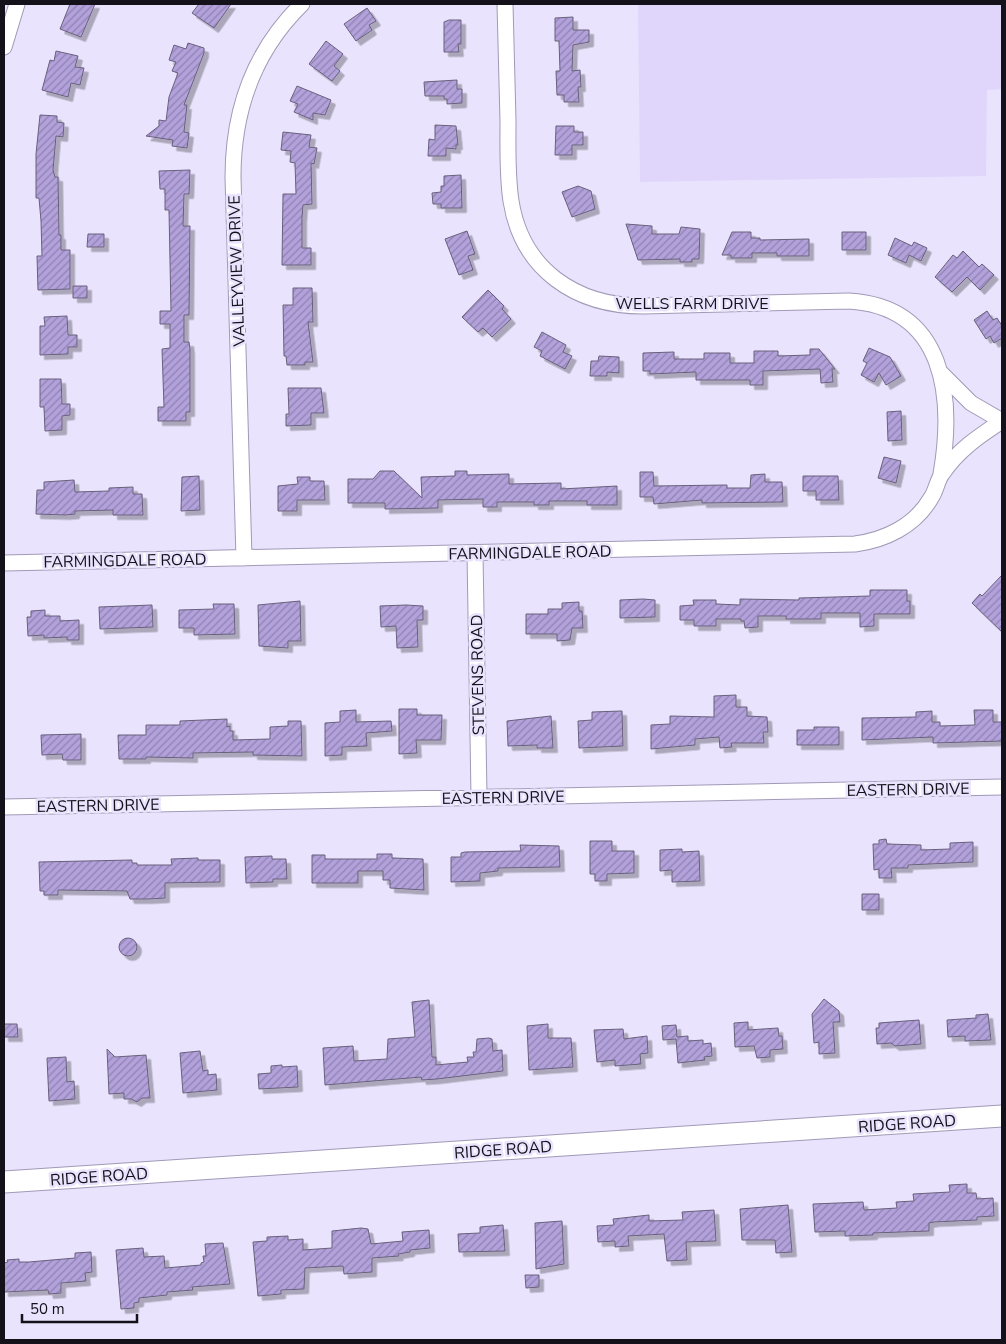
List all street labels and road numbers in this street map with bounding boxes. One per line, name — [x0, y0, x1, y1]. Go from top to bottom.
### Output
street label: VALLEYVIEW DRIVE — [223, 195, 251, 348]
street label: WELLS FARM DRIVE — [615, 293, 769, 315]
street label: FARMINGDALE ROAD — [448, 541, 612, 565]
street label: FARMINGDALE ROAD — [43, 549, 207, 573]
street label: STEVENS ROAD — [466, 614, 490, 736]
street label: EASTERN DRIVE — [846, 778, 970, 802]
street label: EASTERN DRIVE — [441, 786, 565, 810]
street label: EASTERN DRIVE — [36, 794, 160, 818]
street label: RIDGE ROAD — [857, 1110, 957, 1138]
street label: RIDGE ROAD — [453, 1136, 553, 1164]
street label: RIDGE ROAD — [49, 1163, 149, 1191]

